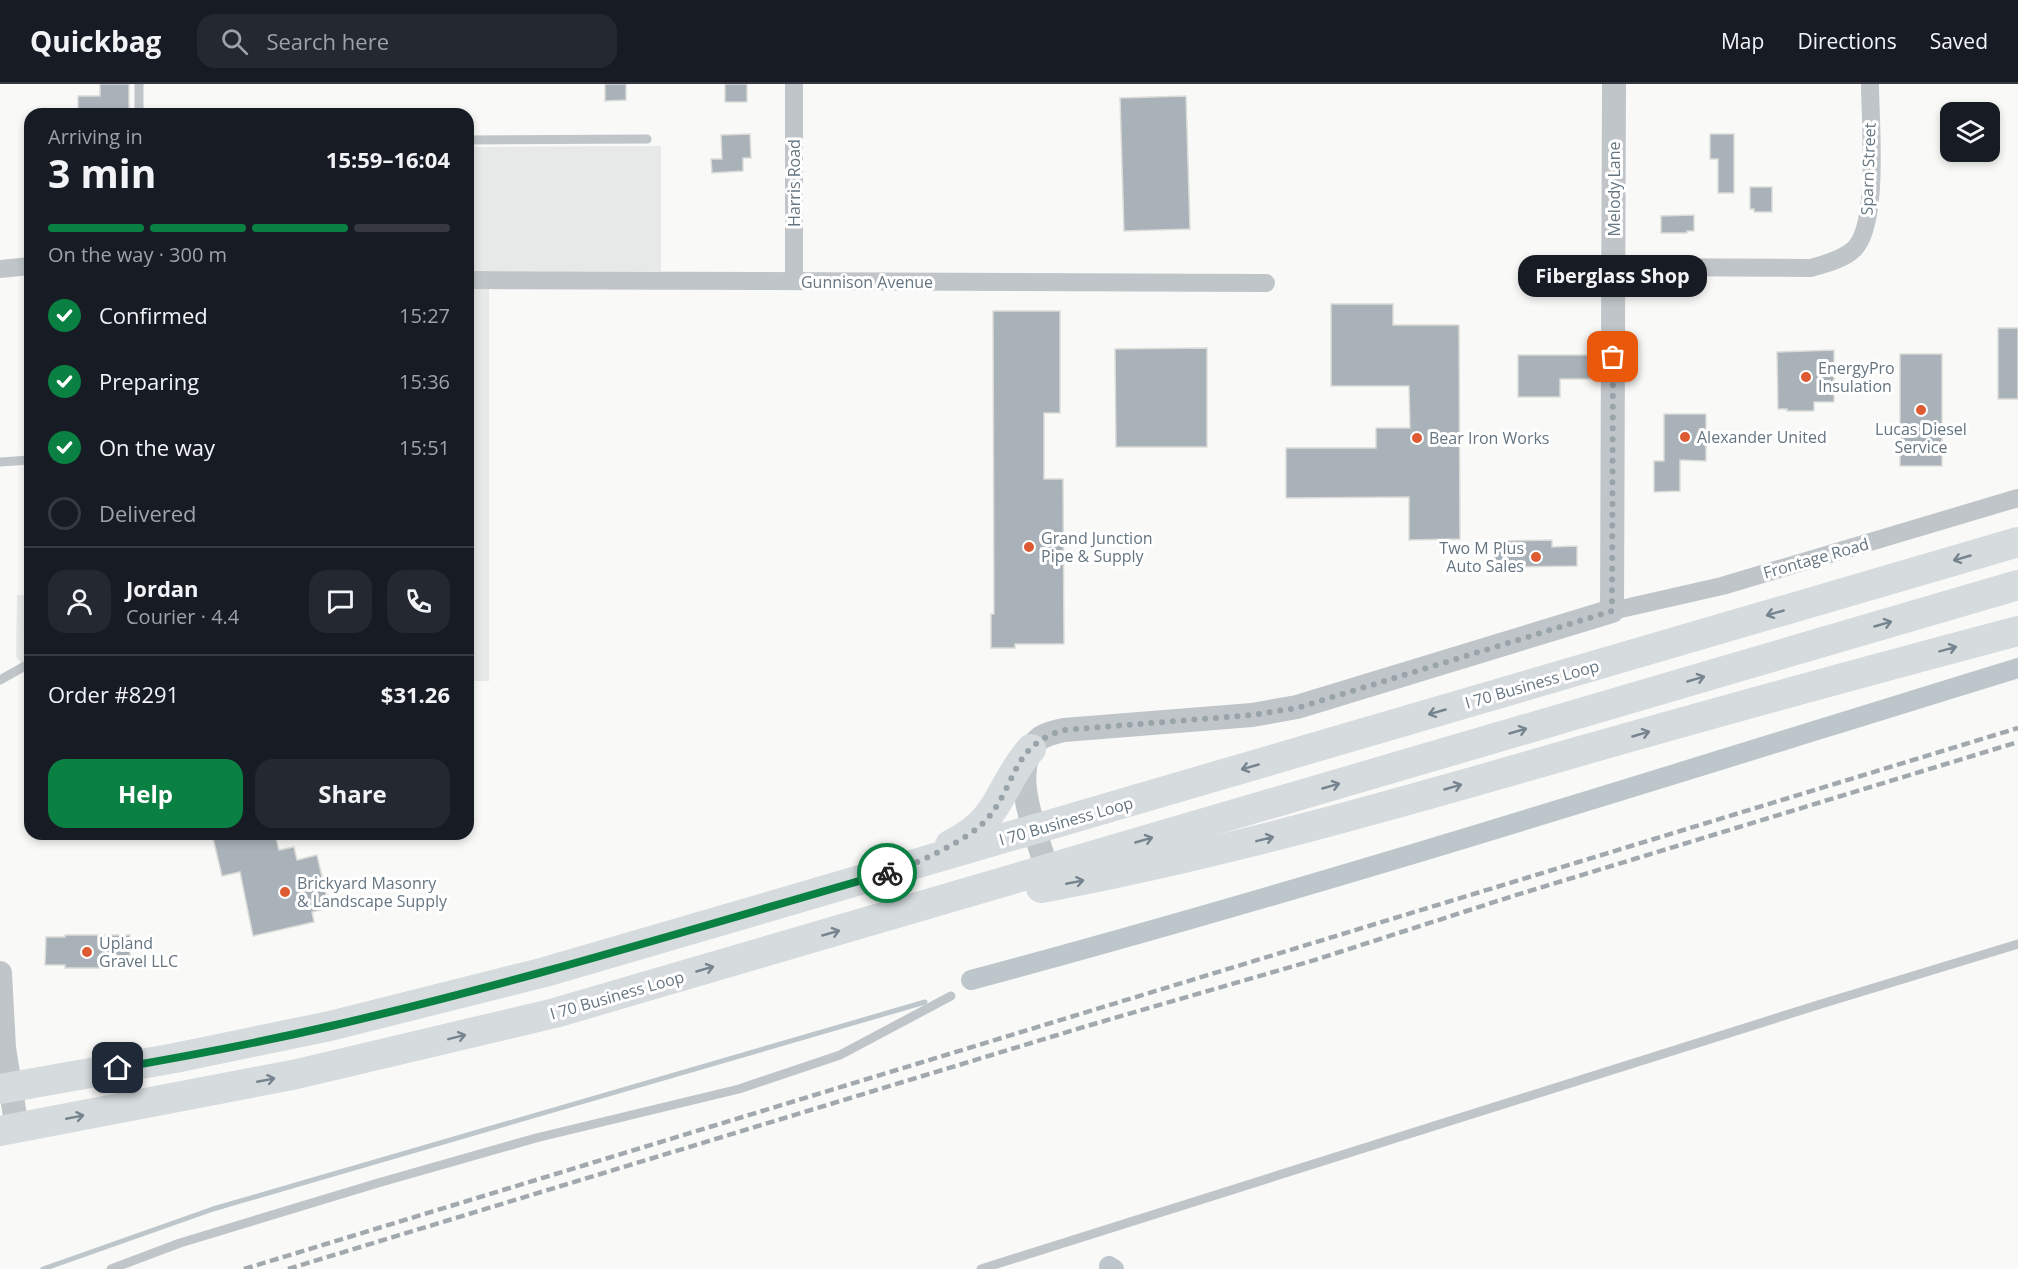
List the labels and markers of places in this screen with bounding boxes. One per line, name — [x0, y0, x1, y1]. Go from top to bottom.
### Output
callout: Fiberglass Shop — [1518, 255, 1708, 297]
pin — [1587, 331, 1638, 382]
place label: EnergyPro Insulation — [1818, 357, 1895, 397]
marker: EnergyPro Insulation — [1799, 370, 1813, 384]
marker: Lucas Diesel Service — [1914, 403, 1928, 417]
place label: Lucas Diesel Service — [1875, 418, 1967, 458]
place label: Alexander United — [1697, 426, 1827, 448]
place label: Bear Iron Works — [1429, 427, 1549, 449]
marker: Alexander United — [1678, 430, 1692, 444]
marker: Bear Iron Works — [1410, 431, 1424, 445]
place label: Grand Junction Pipe & Supply — [1041, 527, 1153, 567]
place label: Two M Plus Auto Sales — [1439, 537, 1524, 577]
marker: Grand Junction Pipe & Supply — [1022, 540, 1036, 554]
marker: Two M Plus Auto Sales — [1529, 550, 1543, 564]
place label: Brickyard Masonry & Landscape Supply — [297, 872, 448, 912]
marker: Brickyard Masonry & Landscape Supply — [278, 885, 292, 899]
place label: Upland Gravel LLC — [99, 932, 178, 972]
marker: Upland Gravel LLC — [80, 945, 94, 959]
pin — [92, 1042, 143, 1093]

